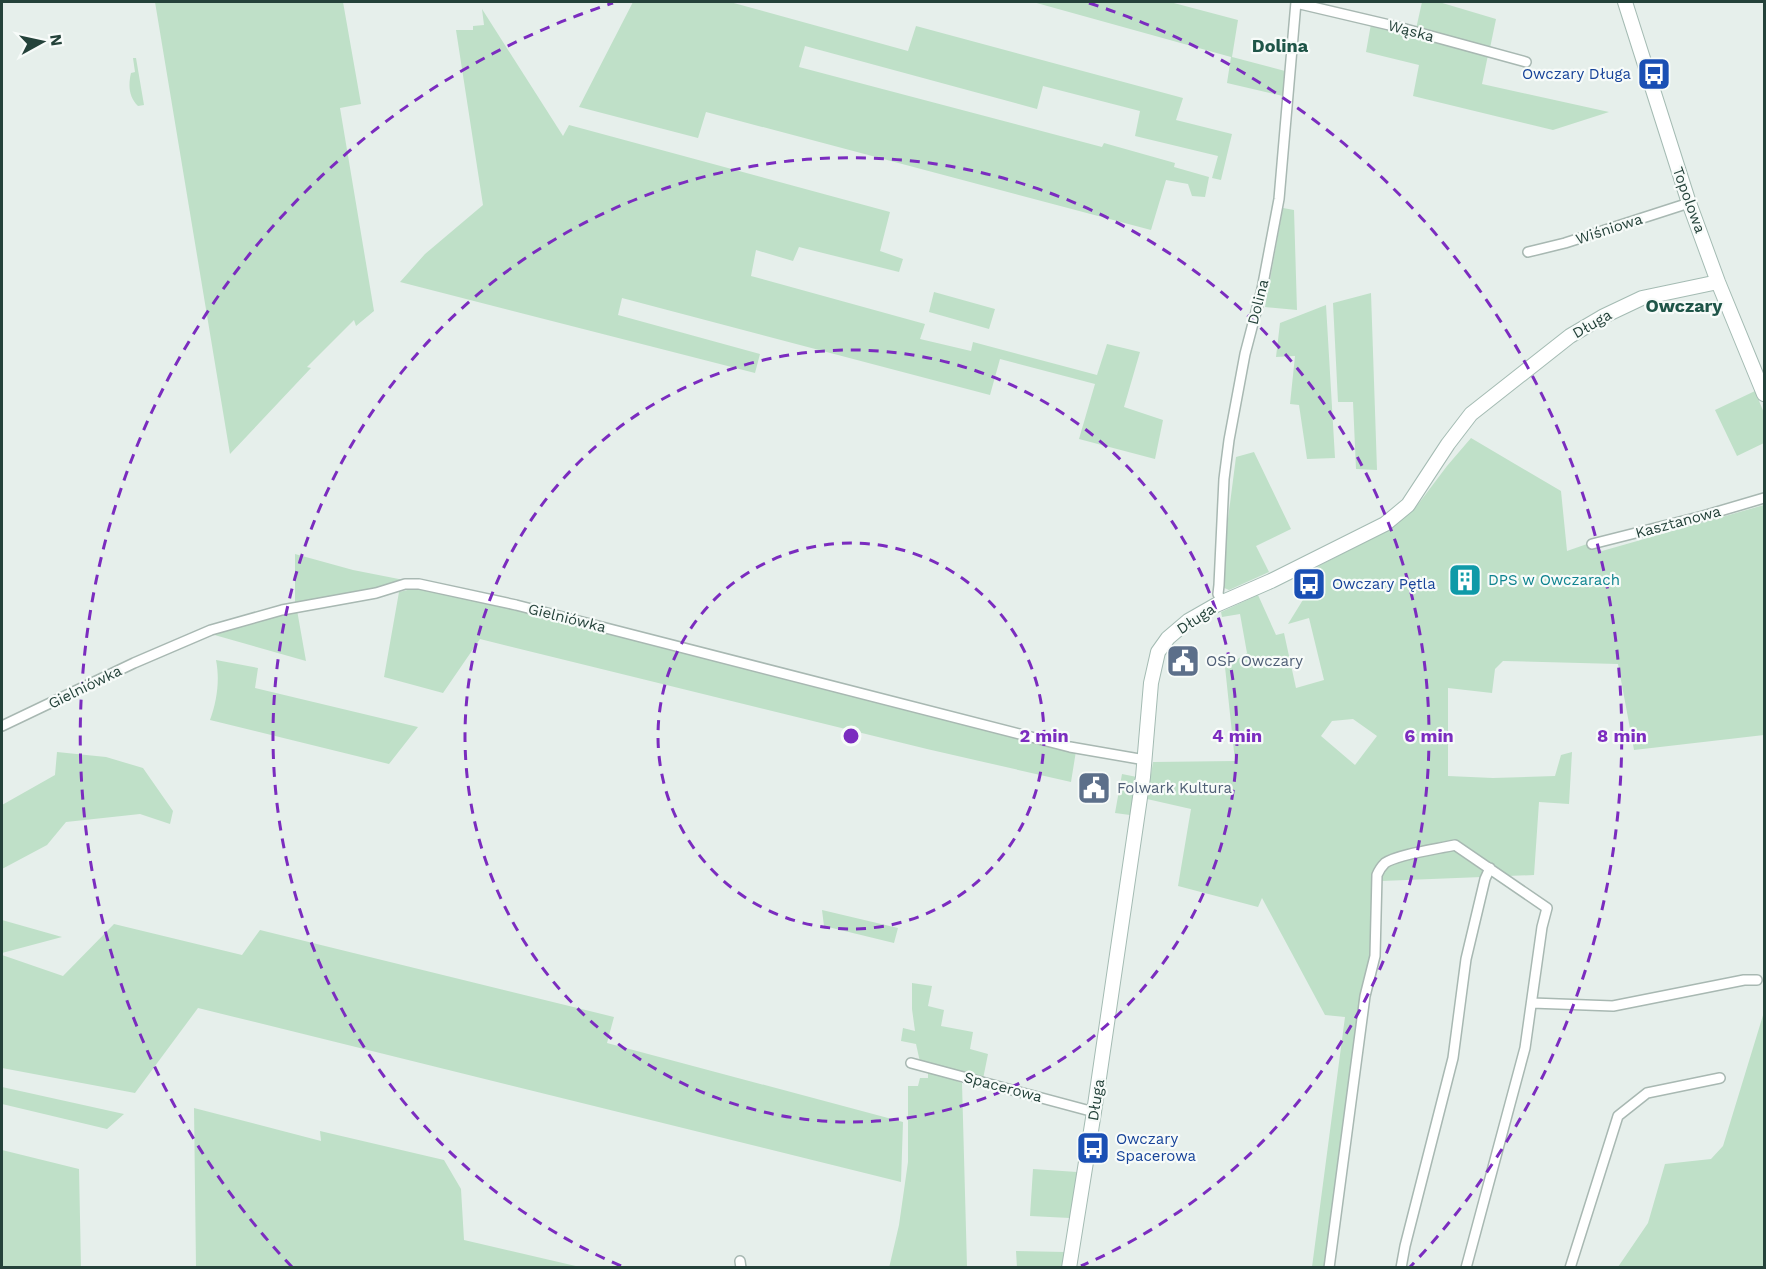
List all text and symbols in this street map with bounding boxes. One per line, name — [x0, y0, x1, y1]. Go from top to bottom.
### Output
north arrow — [12, 12, 72, 72]
street label: Wąska — [1386, 16, 1437, 46]
text: N — [46, 33, 67, 47]
district label: Dolina — [1252, 35, 1309, 56]
bus stop icon: Owczary Długa — [1636, 56, 1672, 92]
place label: Owczary Długa — [1522, 65, 1632, 83]
street label: Topolowa — [1669, 164, 1709, 236]
street label: Wiśniowa — [1573, 210, 1645, 248]
street label: Dolina — [1244, 277, 1272, 327]
district label: Owczary — [1646, 295, 1723, 316]
street label: Długa — [1569, 305, 1615, 342]
street label: Kasztanowa — [1633, 502, 1723, 542]
building icon: DPS w Owczarach — [1447, 562, 1483, 598]
bus stop icon: Owczary Pętla — [1291, 566, 1327, 602]
place label: DPS w Owczarach — [1488, 571, 1620, 589]
place label: Owczary Pętla — [1332, 575, 1436, 593]
street label: Gielniówka — [526, 600, 608, 636]
street label: Długa — [1173, 600, 1219, 638]
public building icon: OSP Owczary — [1165, 643, 1201, 679]
place label: OSP Owczary — [1206, 652, 1303, 670]
street label: Gielniówka — [45, 661, 125, 713]
text: 2 min — [1019, 725, 1069, 746]
text: 4 min — [1212, 725, 1262, 746]
text: 6 min — [1404, 725, 1454, 746]
text: 8 min — [1597, 725, 1647, 746]
centre of rings — [841, 726, 861, 746]
public building icon: Folwark Kultura — [1076, 770, 1112, 806]
place label: Folwark Kultura — [1117, 779, 1232, 797]
street label: Spacerowa — [962, 1068, 1044, 1106]
street label: Długa — [1084, 1077, 1108, 1122]
bus stop icon: Owczary Spacerowa — [1075, 1130, 1111, 1166]
place label: Owczary Spacerowa — [1116, 1130, 1197, 1165]

